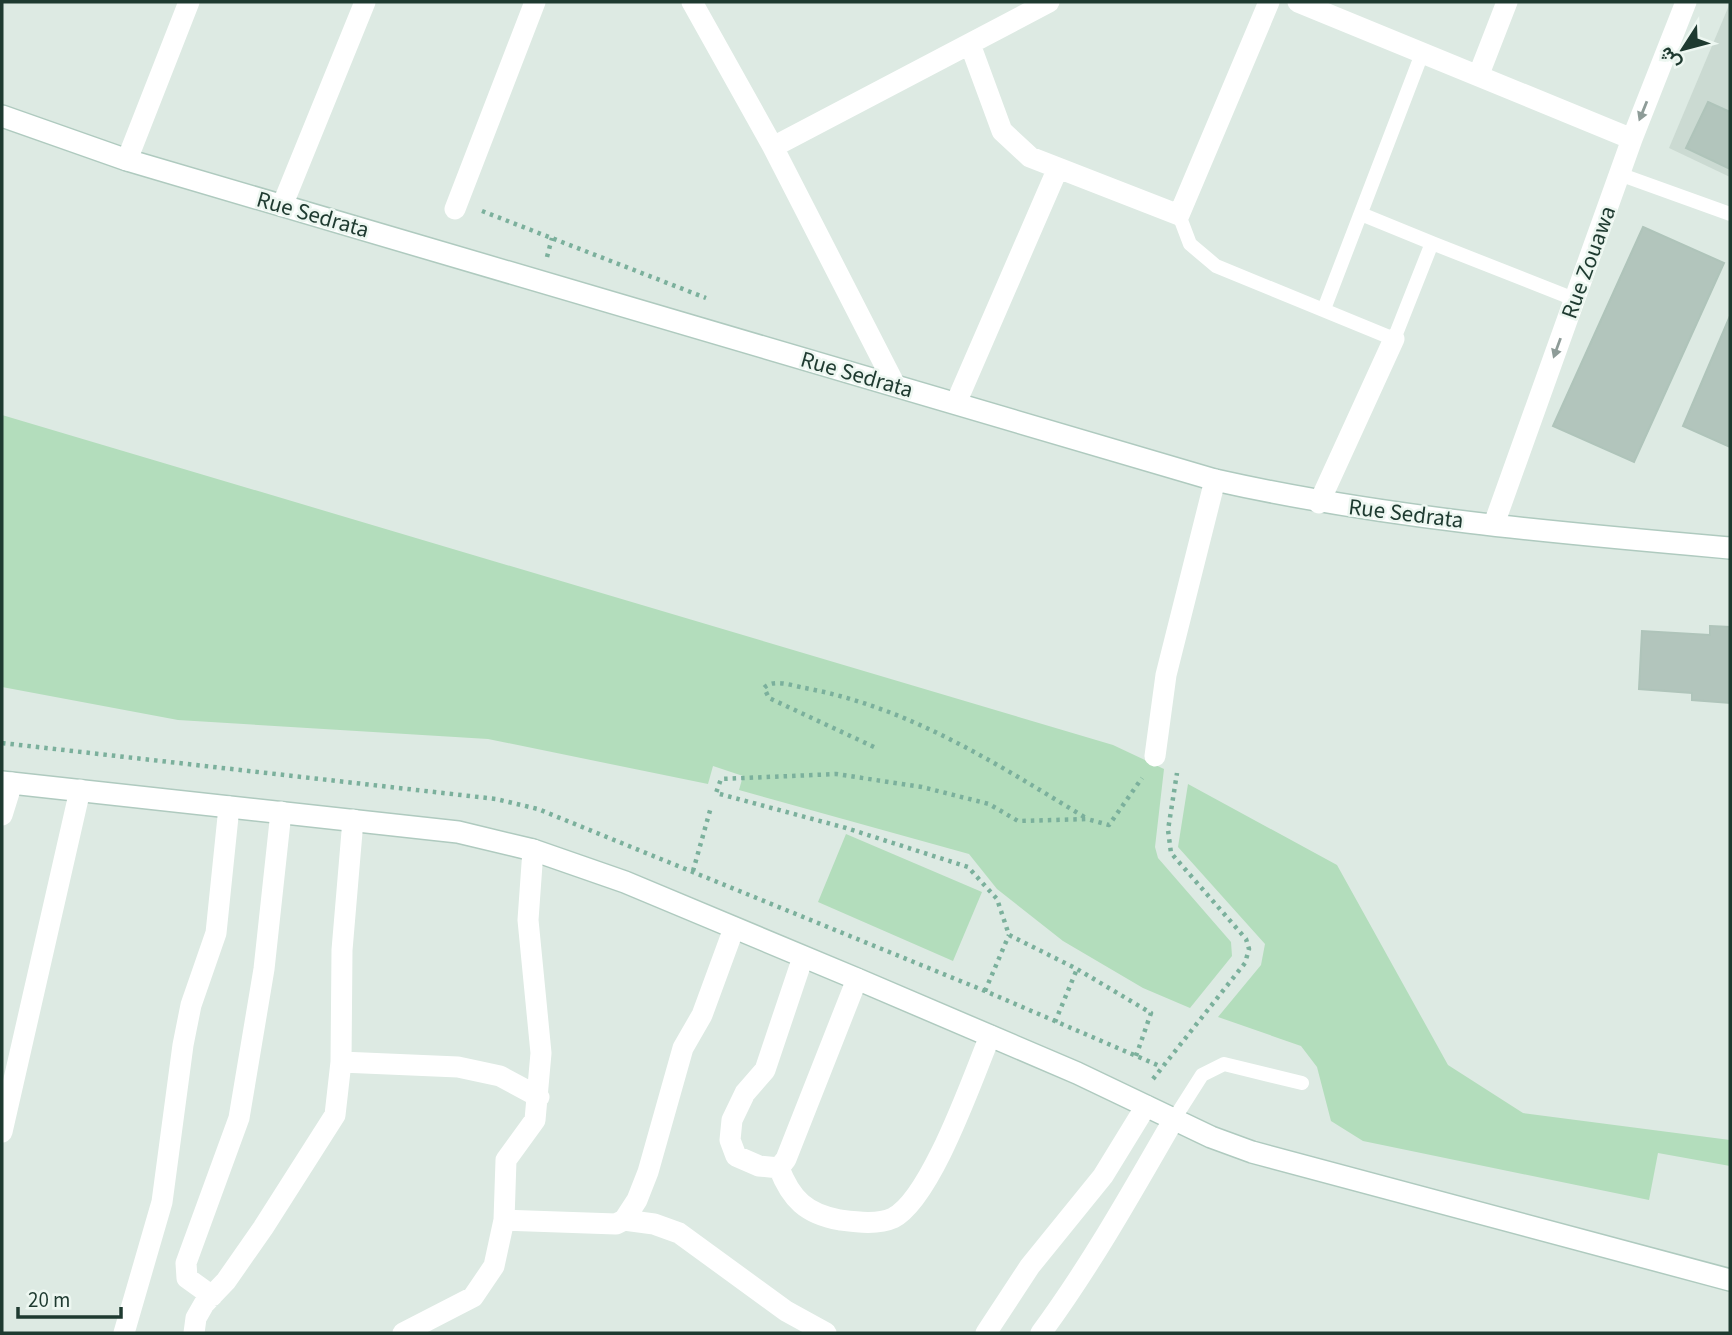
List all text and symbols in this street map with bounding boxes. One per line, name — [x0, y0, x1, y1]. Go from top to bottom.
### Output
north arrow — [1648, 14, 1718, 84]
text: ش — [1653, 41, 1688, 75]
one-way arrow — [1638, 100, 1649, 121]
street label: Rue Sedrata — [253, 183, 373, 246]
street label: Rue Zouawa — [1553, 201, 1624, 323]
one-way arrow — [1551, 337, 1562, 358]
street label: Rue Sedrata — [797, 343, 917, 406]
street label: Rue Sedrata — [1347, 490, 1465, 537]
scale bar — [18, 1276, 121, 1320]
text: 20 m — [28, 1285, 70, 1315]

